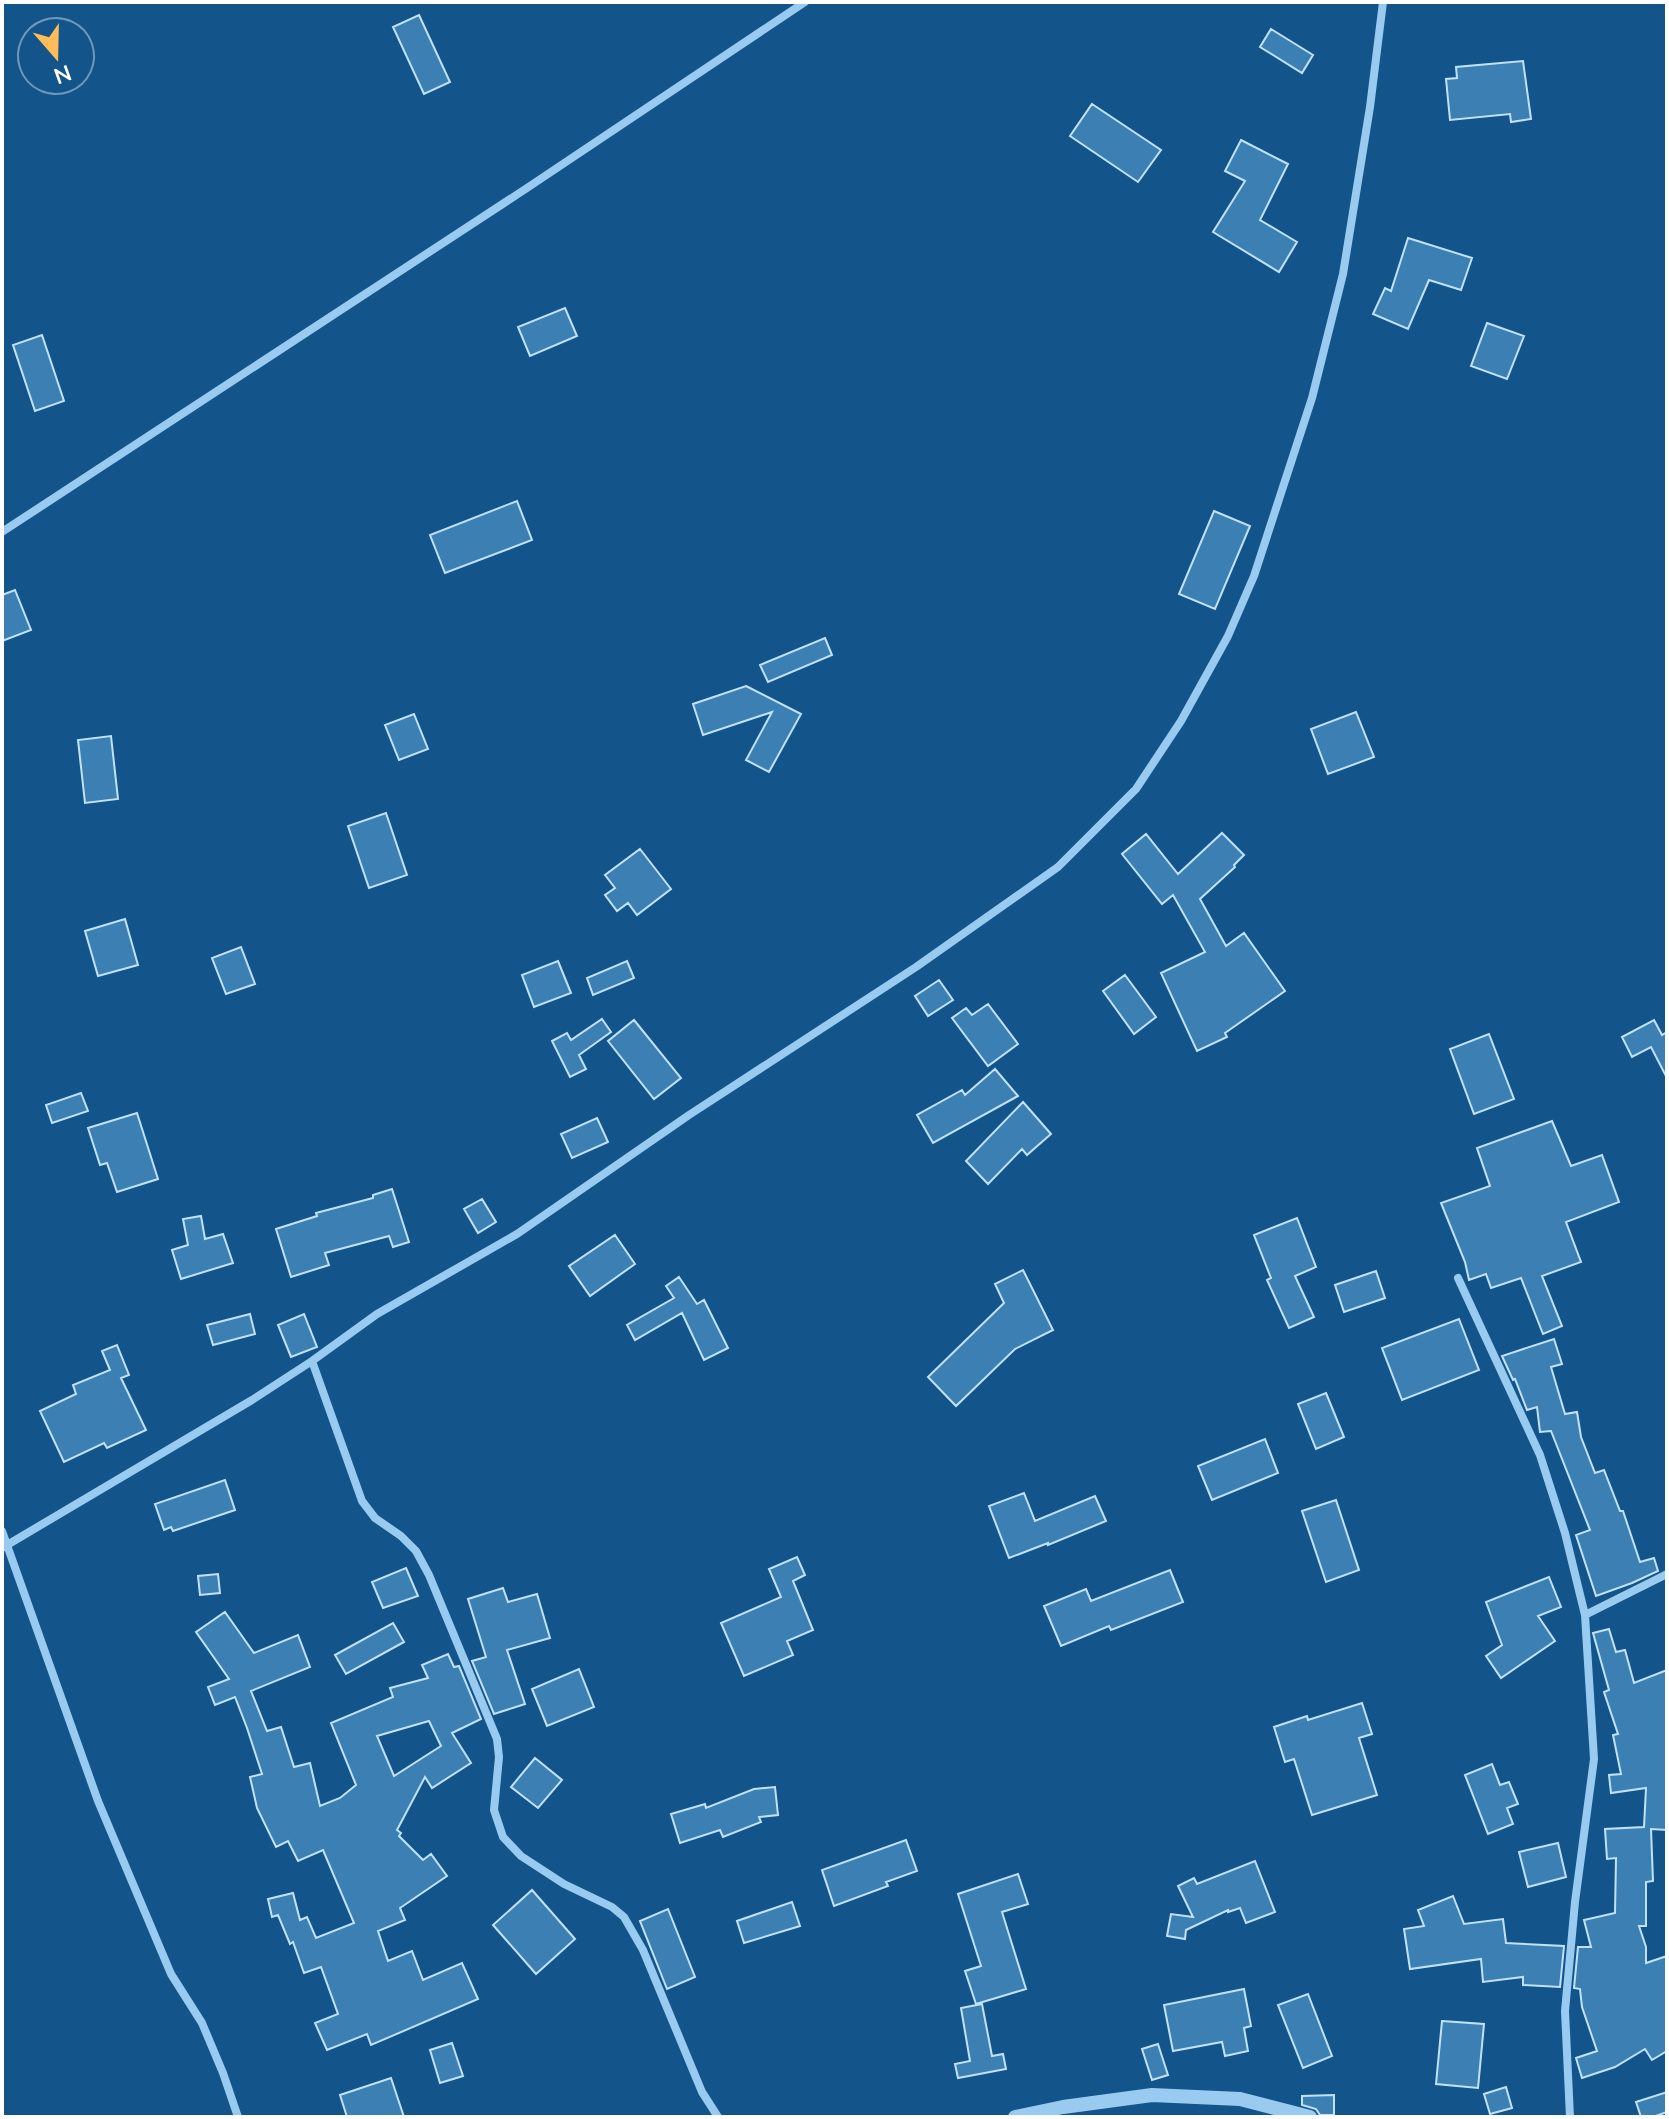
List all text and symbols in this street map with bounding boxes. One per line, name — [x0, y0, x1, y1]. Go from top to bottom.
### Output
north arrow — [16, 16, 96, 96]
text: N — [50, 57, 75, 91]

